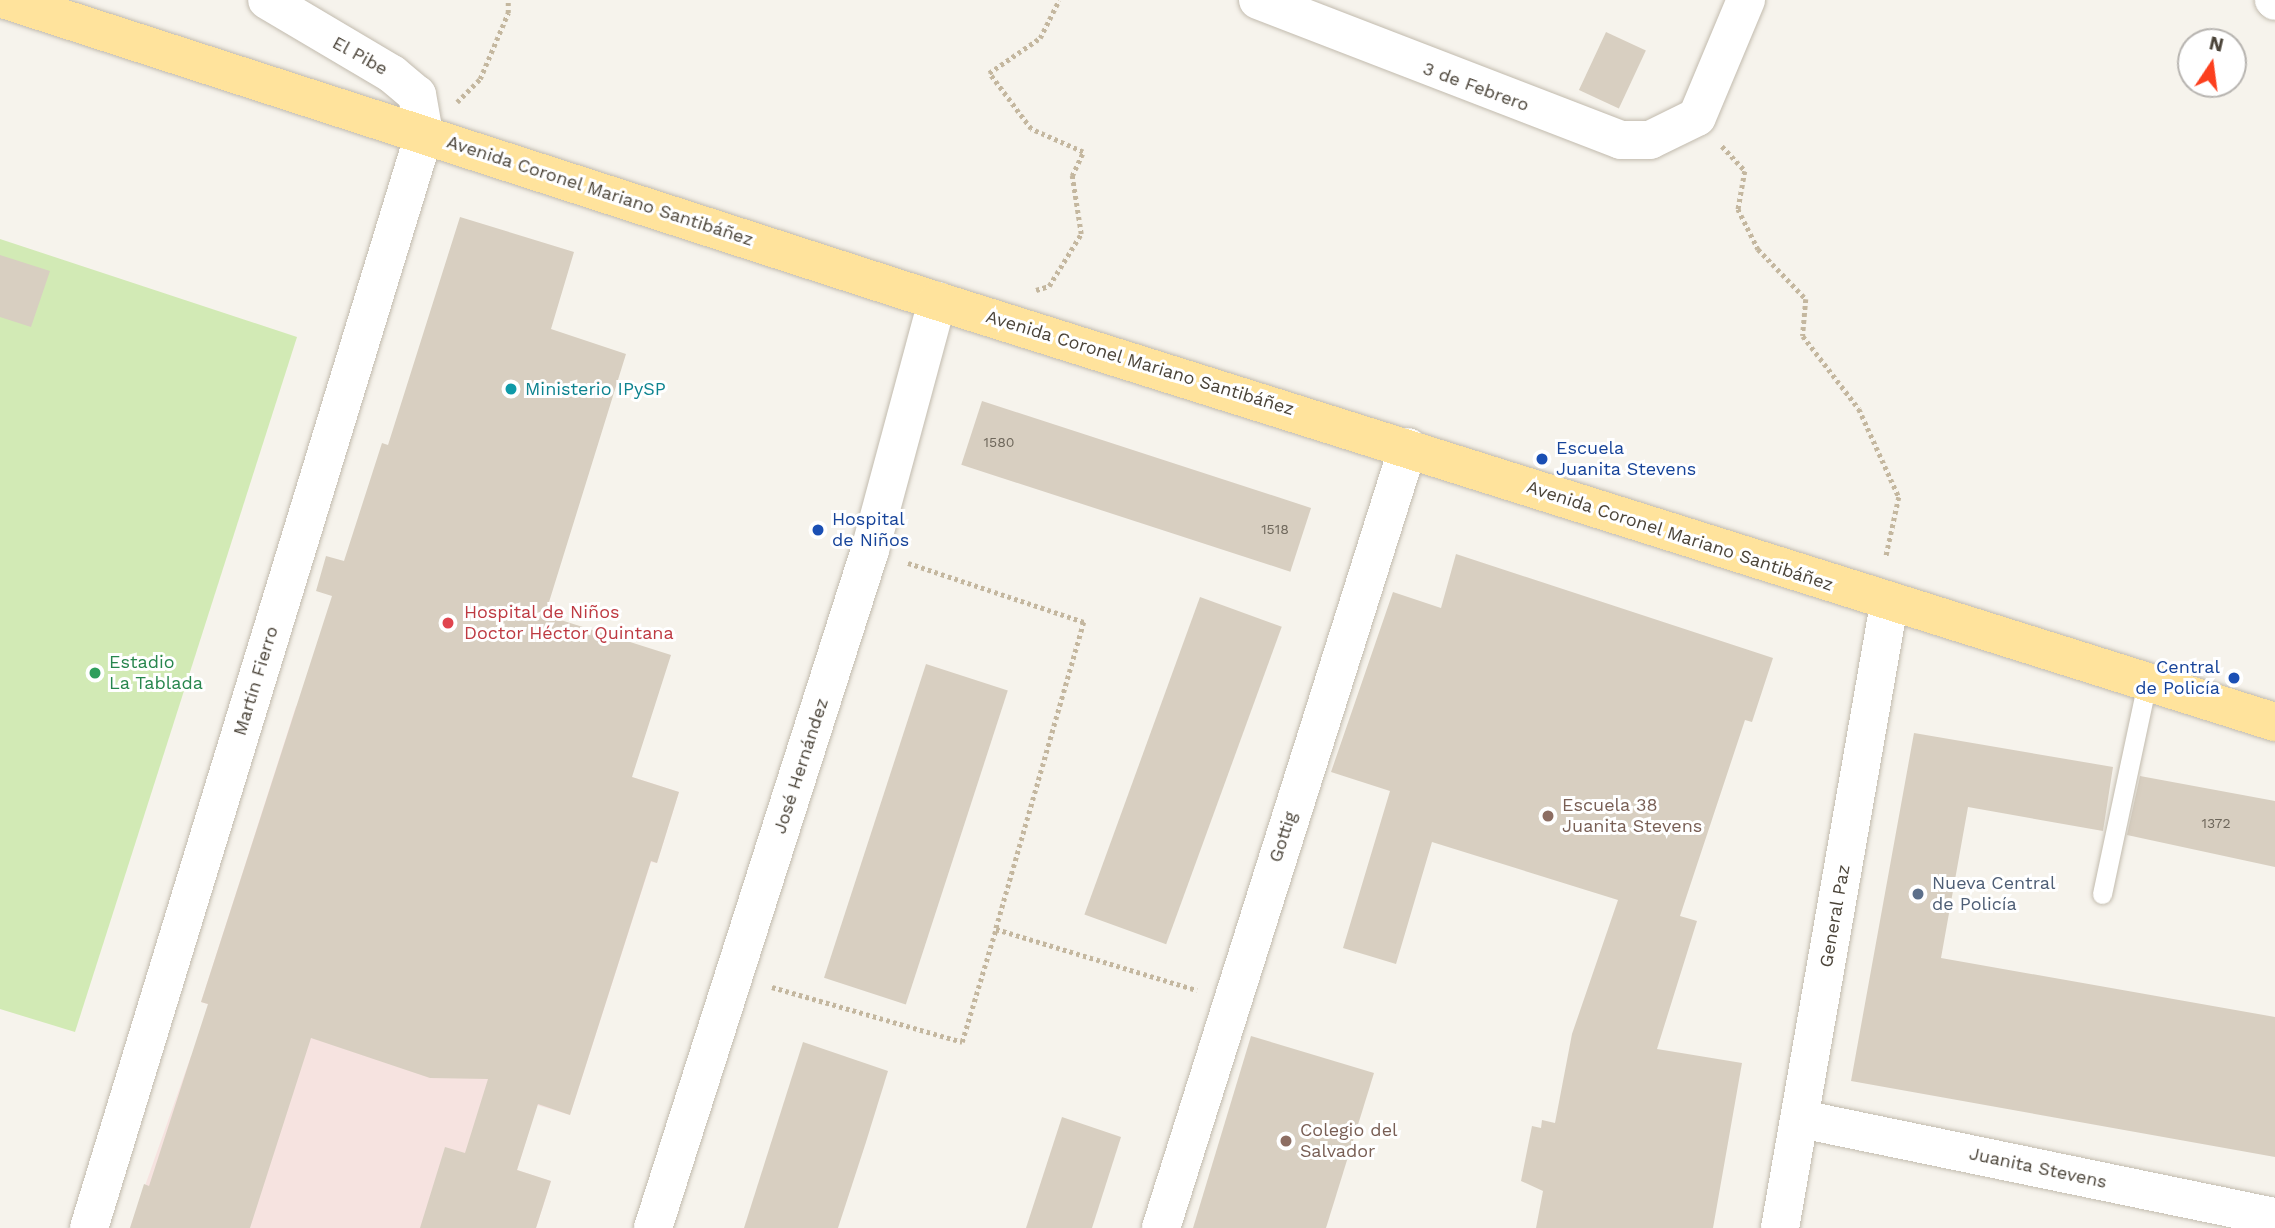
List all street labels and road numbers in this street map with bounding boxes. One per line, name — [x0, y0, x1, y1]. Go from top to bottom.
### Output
street label: El Pibe — [328, 32, 392, 80]
street label: 3 de Febrero — [1420, 58, 1532, 116]
street label: Avenida Coronel Mariano Santibáñez — [443, 131, 757, 251]
street label: Avenida Coronel Mariano Santibáñez — [983, 306, 1297, 420]
street label: Avenida Coronel Mariano Santibáñez — [1523, 476, 1837, 596]
street label: Martín Fierro — [229, 624, 283, 738]
street label: José Hernández — [769, 695, 833, 837]
street label: Gottig — [1265, 809, 1301, 865]
street label: General Paz — [1815, 863, 1855, 969]
street label: Juanita Stevens — [1967, 1143, 2109, 1193]

